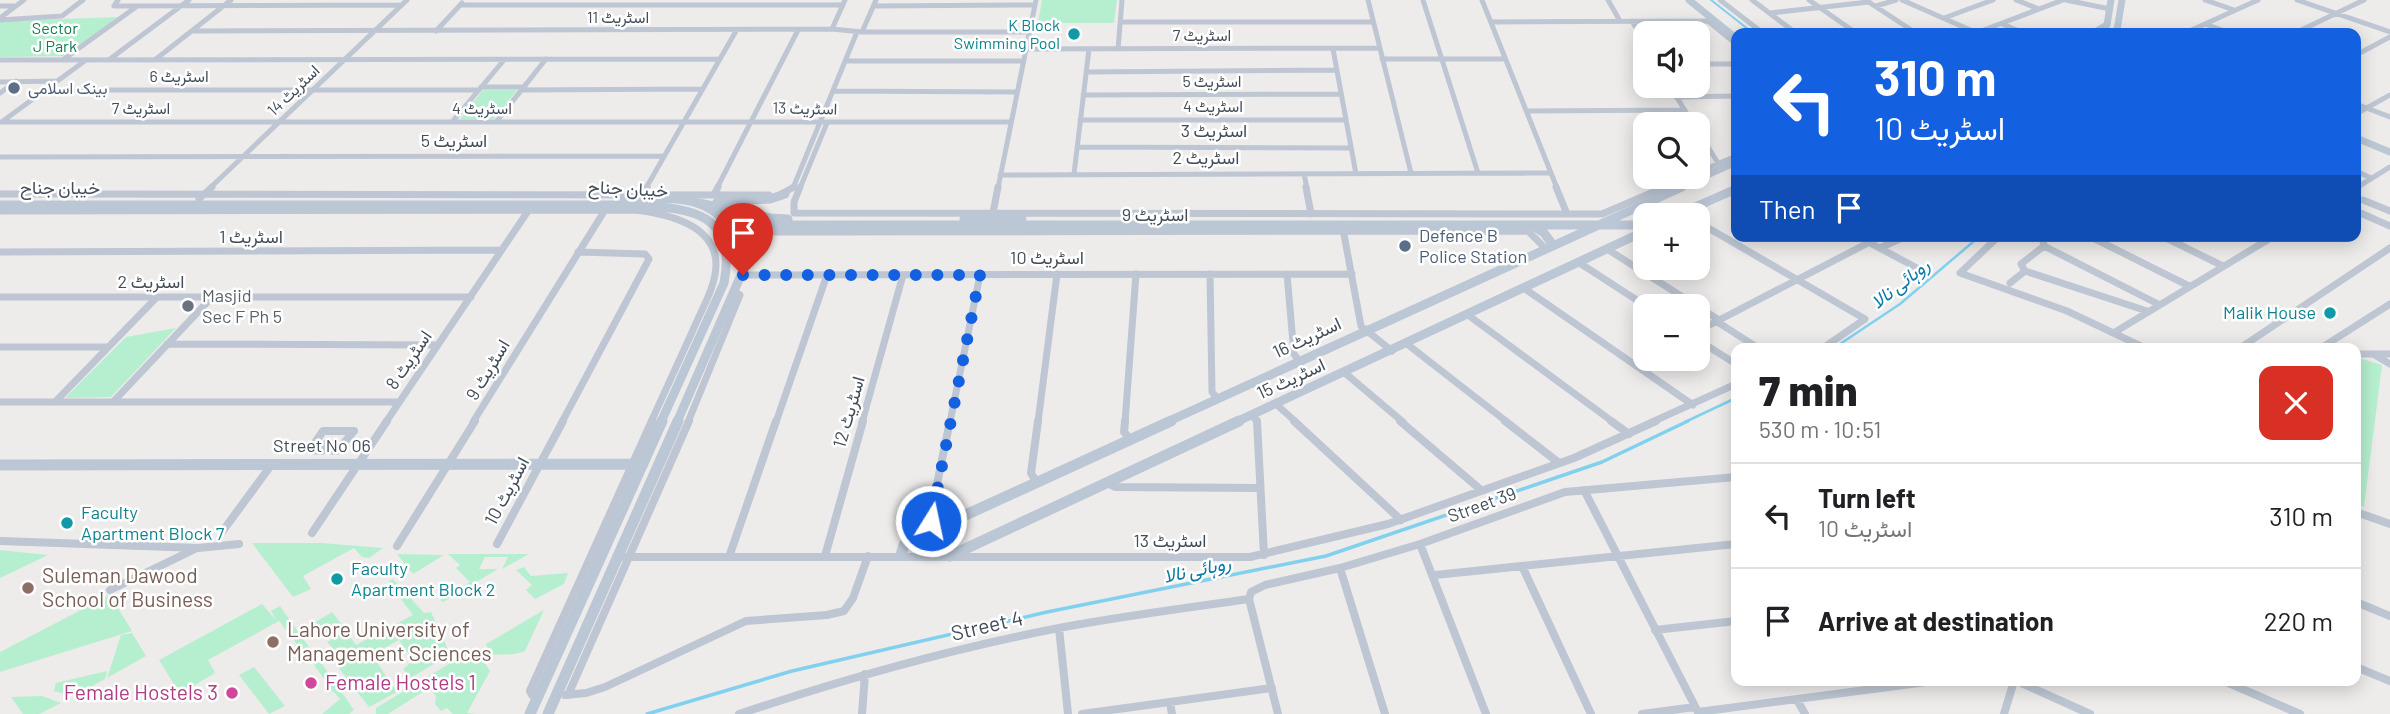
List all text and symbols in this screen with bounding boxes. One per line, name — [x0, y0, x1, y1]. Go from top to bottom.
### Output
street label: اسٹریٹ 11 — [587, 7, 649, 28]
place label: K Block Swimming Pool — [954, 15, 1060, 52]
park label: Sector J Park — [32, 18, 78, 55]
map controls — [1633, 21, 1710, 371]
button: sound — [1633, 21, 1710, 98]
street label: اسٹریٹ 7 — [1173, 25, 1231, 46]
marker: K Block Swimming Pool — [1066, 26, 1082, 42]
text: 310 m — [1874, 47, 1996, 106]
icon: left — [1759, 56, 1850, 147]
street label: اسٹریٹ 14 — [263, 60, 324, 121]
street label: اسٹریٹ 6 — [149, 66, 209, 87]
street label: اسٹریٹ 5 — [1182, 71, 1242, 92]
place label: بینک اسلامی — [28, 78, 107, 99]
marker: بینک اسلامی — [6, 80, 22, 96]
street label: اسٹریٹ 4 — [1183, 96, 1243, 117]
street label: اسٹریٹ 13 — [772, 97, 838, 120]
street label: اسٹریٹ 7 — [112, 98, 170, 119]
street label: اسٹریٹ 4 — [452, 98, 512, 119]
text: اسٹریٹ 10 — [1874, 108, 2005, 146]
button: search — [1633, 112, 1710, 189]
street label: اسٹریٹ 3 — [1181, 119, 1247, 142]
street label: اسٹریٹ 5 — [421, 129, 487, 152]
street label: اسٹریٹ 2 — [1173, 146, 1239, 169]
street label: خیبان جناح — [587, 175, 669, 203]
street label: خیبان جناح — [20, 176, 100, 200]
icon: arrive — [1830, 189, 1868, 227]
text: Then — [1759, 193, 1816, 224]
pin — [713, 203, 773, 275]
street label: اسٹریٹ 9 — [1122, 203, 1188, 226]
button: + — [1633, 203, 1710, 280]
icon: arrive — [724, 214, 762, 252]
place label: Defence B Police Station — [1419, 224, 1527, 267]
street label: اسٹریٹ 1 — [219, 225, 283, 248]
marker: Defence B Police Station — [1397, 238, 1413, 254]
street label: اسٹریٹ 10 — [1010, 246, 1084, 269]
water label: روہائی نالا — [1866, 252, 1935, 314]
street label: اسٹریٹ 2 — [118, 270, 184, 293]
place label: Masjid Sec F Ph 5 — [202, 284, 282, 327]
button: − — [1633, 294, 1710, 371]
marker: Masjid Sec F Ph 5 — [180, 298, 196, 314]
place label: Malik House — [2223, 301, 2316, 323]
marker: Malik House — [2322, 305, 2338, 321]
street label: اسٹریٹ 16 — [1269, 312, 1345, 363]
street label: اسٹریٹ 8 — [380, 326, 437, 394]
street label: اسٹریٹ 9 — [461, 335, 515, 404]
street label: اسٹریٹ 15 — [1253, 353, 1329, 404]
text: 7 min — [1759, 364, 1858, 414]
button: close — [2259, 366, 2333, 440]
street label: اسٹریٹ 12 — [827, 373, 870, 450]
text: 530 m · 10:51 — [1759, 415, 1881, 443]
street label: Street No 06 — [273, 434, 371, 456]
street label: اسٹریٹ 10 — [479, 453, 534, 529]
street label: Street 39 — [1444, 482, 1519, 527]
text: Turn left — [1818, 482, 1916, 513]
position arrow — [894, 484, 968, 558]
icon: left — [1759, 497, 1797, 535]
text: 310 m — [2269, 500, 2333, 531]
place label: Faculty Apartment Block 7 — [81, 501, 225, 544]
text: اسٹریٹ 10 — [1818, 514, 1912, 542]
marker: Faculty Apartment Block 7 — [59, 515, 75, 531]
street label: اسٹریٹ 13 — [1134, 529, 1206, 552]
water label: روہائی نالا — [1161, 550, 1233, 589]
place label: Faculty Apartment Block 2 — [351, 557, 496, 600]
place label: Suleman Dawood School of Business — [42, 562, 213, 611]
marker: Faculty Apartment Block 2 — [329, 571, 345, 587]
marker: Suleman Dawood School of Business — [20, 580, 36, 596]
icon: arrive — [1759, 602, 1797, 640]
street label: Street 4 — [948, 604, 1025, 645]
text: Arrive at destination — [1818, 605, 2054, 636]
text: 220 m — [2264, 605, 2333, 636]
place label: Lahore University of Management Sciences — [287, 616, 492, 665]
marker: Lahore University of Management Sciences — [265, 634, 281, 650]
place label: Female Hostels 1 — [325, 669, 476, 694]
marker: Female Hostels 1 — [303, 675, 319, 691]
place label: Female Hostels 3 — [64, 679, 218, 704]
marker: Female Hostels 3 — [224, 685, 240, 701]

